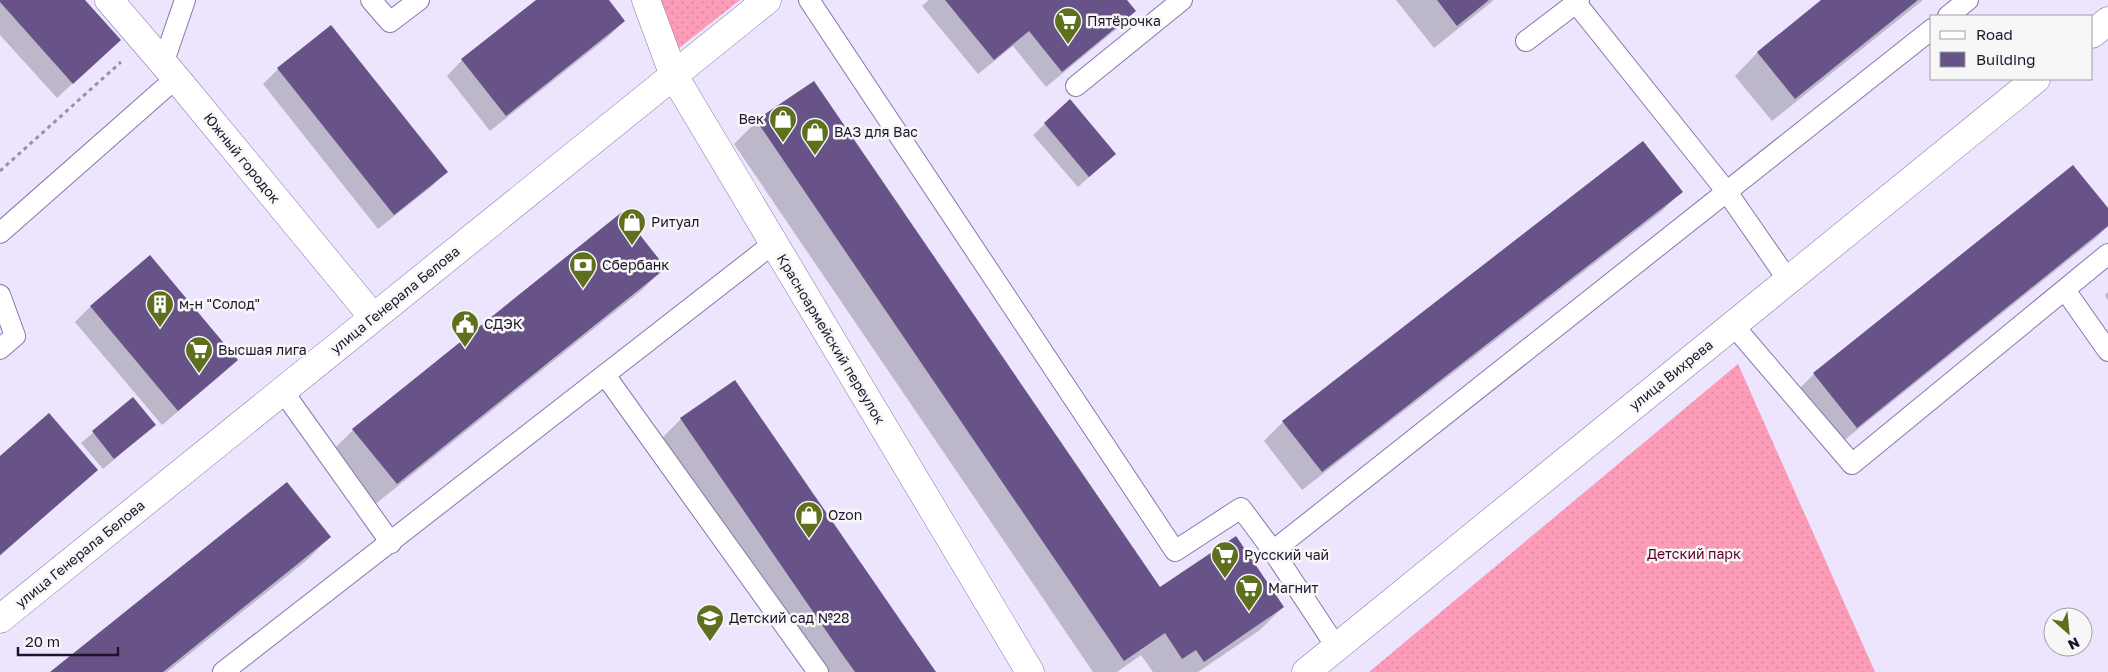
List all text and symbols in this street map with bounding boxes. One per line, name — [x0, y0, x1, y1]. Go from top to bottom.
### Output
supermarket icon: Пятёрочка — [1053, 6, 1083, 45]
place label: Пятёрочка — [1087, 12, 1161, 29]
legend — [1930, 15, 2093, 80]
text: Road — [1976, 25, 2013, 43]
text: Building — [1976, 50, 2036, 68]
shop icon: Век — [768, 104, 798, 143]
street label: Южный городок — [201, 109, 284, 206]
place label: Век — [738, 110, 764, 127]
shop icon: ВАЗ для Вас — [800, 117, 830, 156]
place label: ВАЗ для Вас — [834, 123, 918, 140]
shop icon: Ритуал — [617, 207, 647, 246]
place label: Ритуал — [651, 213, 699, 230]
street label: улица Генерала Белова — [327, 242, 463, 357]
bank icon: Сбербанк — [568, 250, 598, 289]
street label: Красноармейский переулок — [774, 251, 889, 427]
place label: Сбербанк — [602, 256, 669, 273]
building icon: м-н "Солод" — [145, 289, 175, 328]
place label: м-н "Солод" — [179, 295, 260, 312]
public building icon: СДЭК — [450, 309, 480, 348]
place label: СДЭК — [484, 315, 523, 332]
supermarket icon: Высшая лига — [184, 335, 214, 374]
street label: улица Вихрева — [1625, 336, 1716, 414]
place label: Высшая лига — [218, 341, 307, 358]
street label: улица Генерала Белова — [12, 496, 148, 611]
shop icon: Ozon — [794, 500, 824, 539]
place label: Ozon — [828, 506, 862, 523]
supermarket icon: Русский чай — [1210, 540, 1240, 579]
park label: Детский парк — [1647, 545, 1741, 562]
place label: Русский чай — [1244, 546, 1329, 563]
supermarket icon: Магнит — [1234, 573, 1264, 612]
place label: Магнит — [1268, 579, 1318, 596]
school or university icon: Детский сад №28 — [695, 603, 725, 642]
north arrow — [2043, 607, 2093, 657]
place label: Детский сад №28 — [729, 609, 850, 626]
scale bar — [18, 624, 118, 656]
text: 20 m — [25, 632, 60, 650]
text: N — [2066, 634, 2083, 654]

